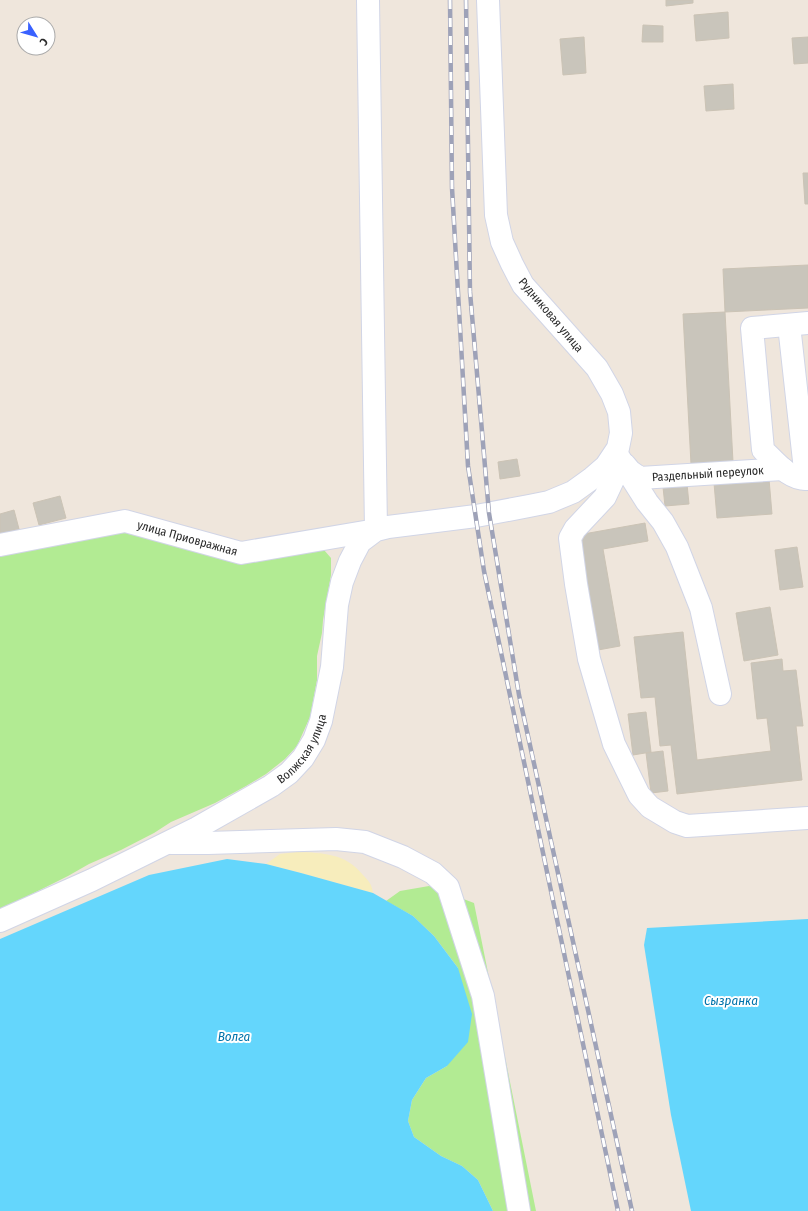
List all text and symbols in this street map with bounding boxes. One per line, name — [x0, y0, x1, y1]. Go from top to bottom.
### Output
north arrow — [16, 16, 56, 56]
text: С — [37, 36, 51, 48]
street label: Рудниковая улица — [516, 275, 586, 355]
street label: Раздельный переулок — [652, 463, 765, 484]
street label: улица Приовражная — [136, 518, 239, 559]
street label: Волжская улица — [274, 713, 329, 786]
water label: Сызранка — [704, 993, 758, 1008]
water label: Волга — [218, 1029, 251, 1044]

